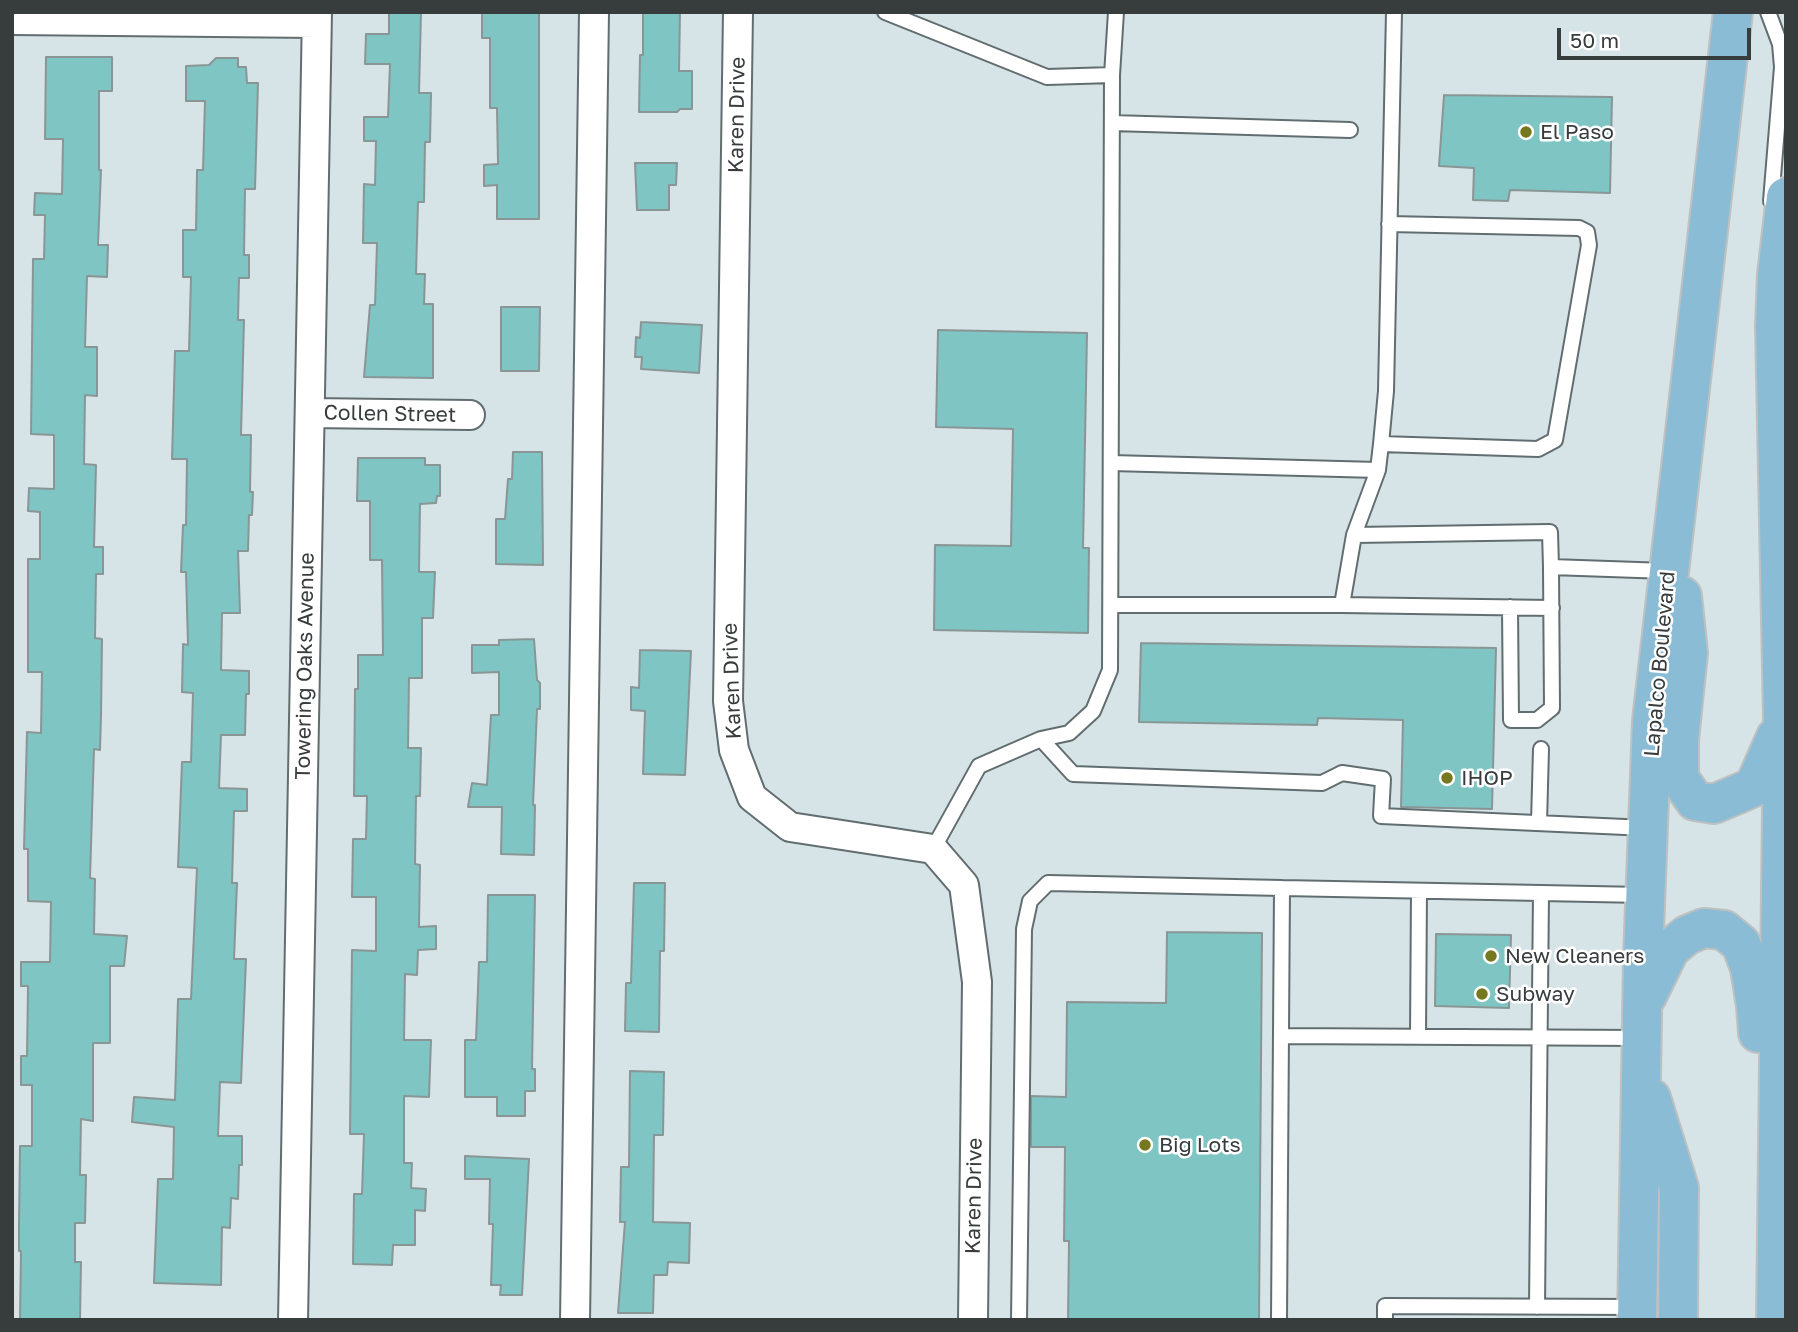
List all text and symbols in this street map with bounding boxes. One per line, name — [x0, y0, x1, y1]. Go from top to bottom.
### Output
scale bar — [1560, 14, 1754, 58]
text: 50 m — [1570, 27, 1619, 53]
street label: Karen Drive — [723, 57, 751, 173]
place label: El Paso — [1540, 119, 1614, 145]
marker: El Paso — [1518, 124, 1534, 140]
street label: Collen Street — [323, 400, 457, 428]
street label: Towering Oaks Avenue — [290, 552, 320, 780]
street label: Lapalco Boulevard — [1639, 570, 1681, 758]
street label: Karen Drive — [717, 622, 747, 740]
place label: IHOP — [1461, 765, 1513, 791]
marker: IHOP — [1439, 770, 1455, 786]
place label: New Cleaners — [1505, 943, 1644, 969]
marker: New Cleaners — [1483, 948, 1499, 964]
place label: Subway — [1496, 981, 1575, 1007]
marker: Subway — [1474, 986, 1490, 1002]
place label: Big Lots — [1159, 1132, 1241, 1158]
marker: Big Lots — [1137, 1137, 1153, 1153]
street label: Karen Drive — [960, 1138, 988, 1254]

